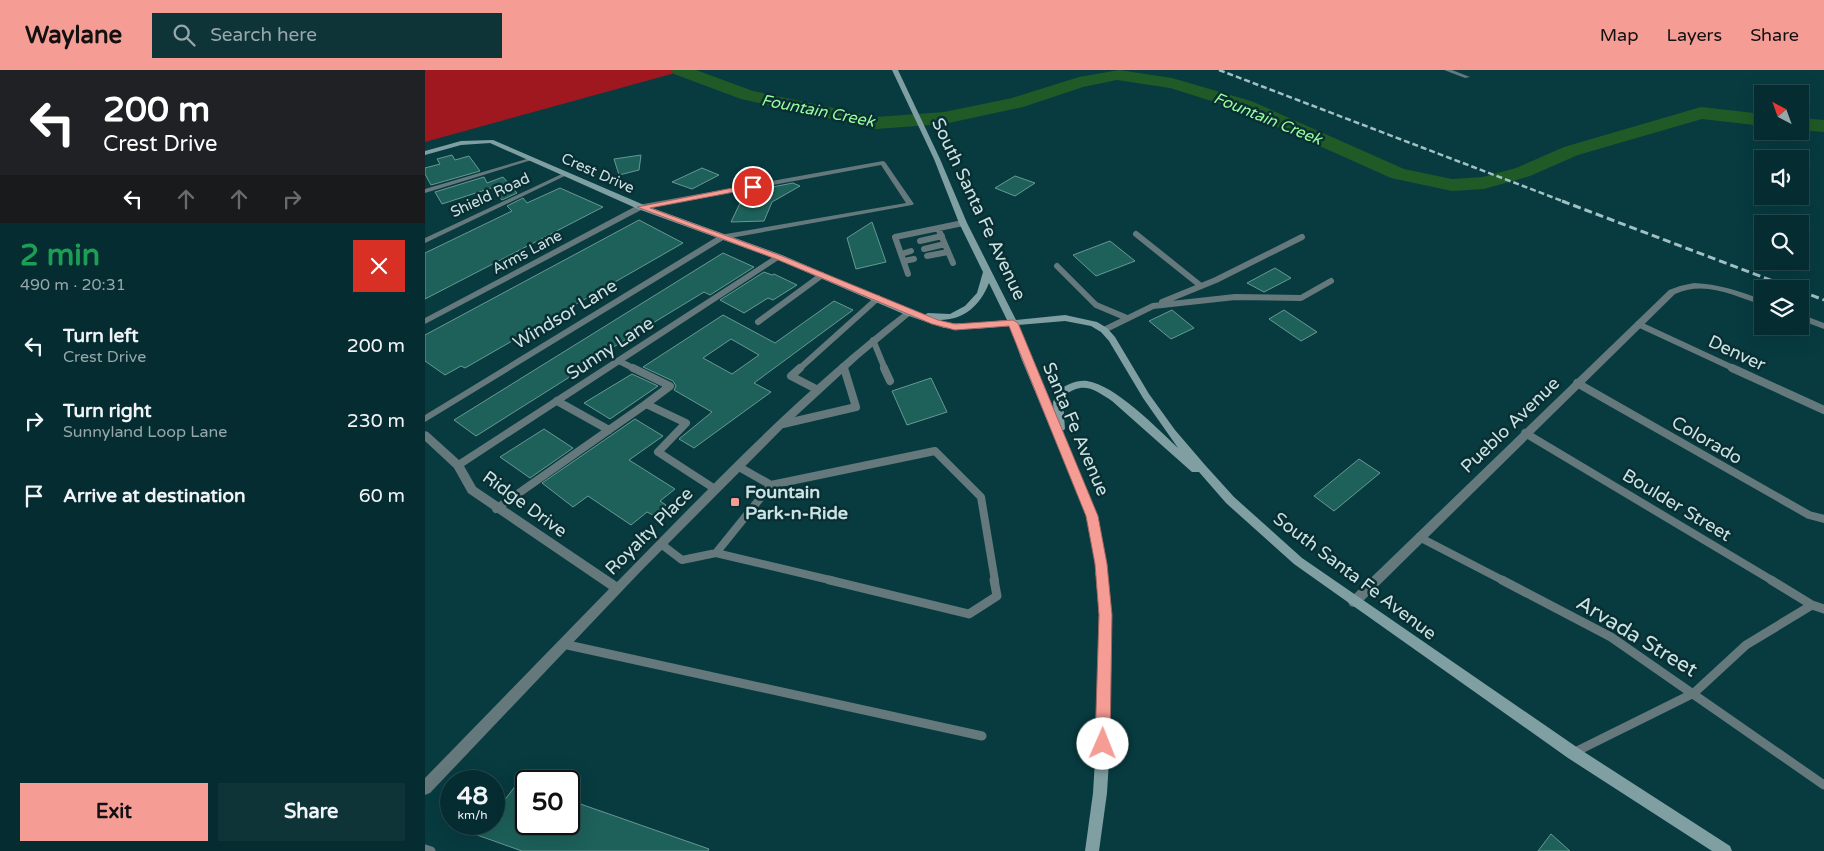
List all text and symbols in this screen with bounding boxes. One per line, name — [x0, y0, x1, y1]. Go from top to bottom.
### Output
search box — [152, 13, 502, 58]
text: Waylane — [25, 21, 122, 50]
icon: search — [170, 21, 198, 49]
text: Search here — [210, 24, 317, 46]
text: Map — [1600, 24, 1639, 46]
text: Layers — [1667, 24, 1722, 46]
text: Share — [1750, 24, 1799, 46]
north arrow — [1754, 85, 1809, 140]
map controls — [1754, 85, 1809, 335]
water label: Fountain Creek — [1211, 88, 1326, 150]
text: 200 m — [103, 89, 210, 131]
icon: left — [20, 90, 85, 155]
water label: Fountain Creek — [760, 90, 877, 132]
street label: South Santa Fe Avenue — [927, 114, 1031, 304]
text: Crest Drive — [103, 131, 217, 157]
street label: Crest Drive — [559, 149, 637, 197]
button: sound — [1754, 150, 1809, 205]
pin — [732, 166, 774, 208]
street label: Shield Road — [448, 169, 532, 221]
icon: arrive — [739, 173, 767, 201]
icon: left — [119, 185, 147, 213]
icon: ahead — [172, 185, 200, 213]
icon: ahead — [225, 185, 253, 213]
icon: right — [278, 185, 306, 213]
button: search — [1754, 215, 1809, 270]
street label: Arms Lane — [489, 226, 565, 278]
text: 2 min — [20, 237, 100, 274]
button: close — [353, 240, 405, 292]
street label: Windsor Lane — [509, 274, 621, 354]
text: 490 m · 20:31 — [20, 275, 126, 295]
button: layers — [1754, 280, 1809, 335]
street label: Sunny Lane — [562, 312, 658, 384]
text: Turn left — [63, 325, 139, 347]
street label: Denver — [1705, 330, 1769, 376]
icon: left — [20, 332, 48, 360]
text: 200 m — [347, 335, 405, 357]
text: Crest Drive — [63, 347, 146, 367]
street label: Santa Fe Avenue — [1038, 359, 1114, 499]
street label: Pueblo Avenue — [1456, 372, 1564, 478]
text: Turn right — [63, 400, 151, 422]
icon: right — [20, 407, 48, 435]
text: 230 m — [347, 410, 405, 432]
street label: Colorado — [1668, 411, 1746, 469]
text: Sunnyland Loop Lane — [63, 422, 227, 442]
street label: Boulder Street — [1618, 464, 1736, 546]
street label: Ridge Drive — [478, 466, 572, 542]
place label: Fountain Park-n-Ride — [745, 481, 848, 524]
icon: arrive — [20, 482, 48, 510]
street label: Royalty Place — [600, 482, 698, 580]
text: Arrive at destination — [63, 485, 246, 507]
text: 60 m — [359, 485, 405, 507]
marker: Fountain Park-n-Ride — [729, 496, 741, 508]
street label: South Santa Fe Avenue — [1269, 507, 1441, 645]
street label: Arvada Street — [1572, 590, 1702, 682]
position arrow — [1076, 717, 1128, 769]
speed limit sign: 50 — [515, 770, 580, 835]
text: 48 — [457, 781, 488, 811]
button: Exit — [20, 783, 208, 841]
button: Share — [218, 783, 405, 841]
text: km/h — [457, 808, 488, 822]

